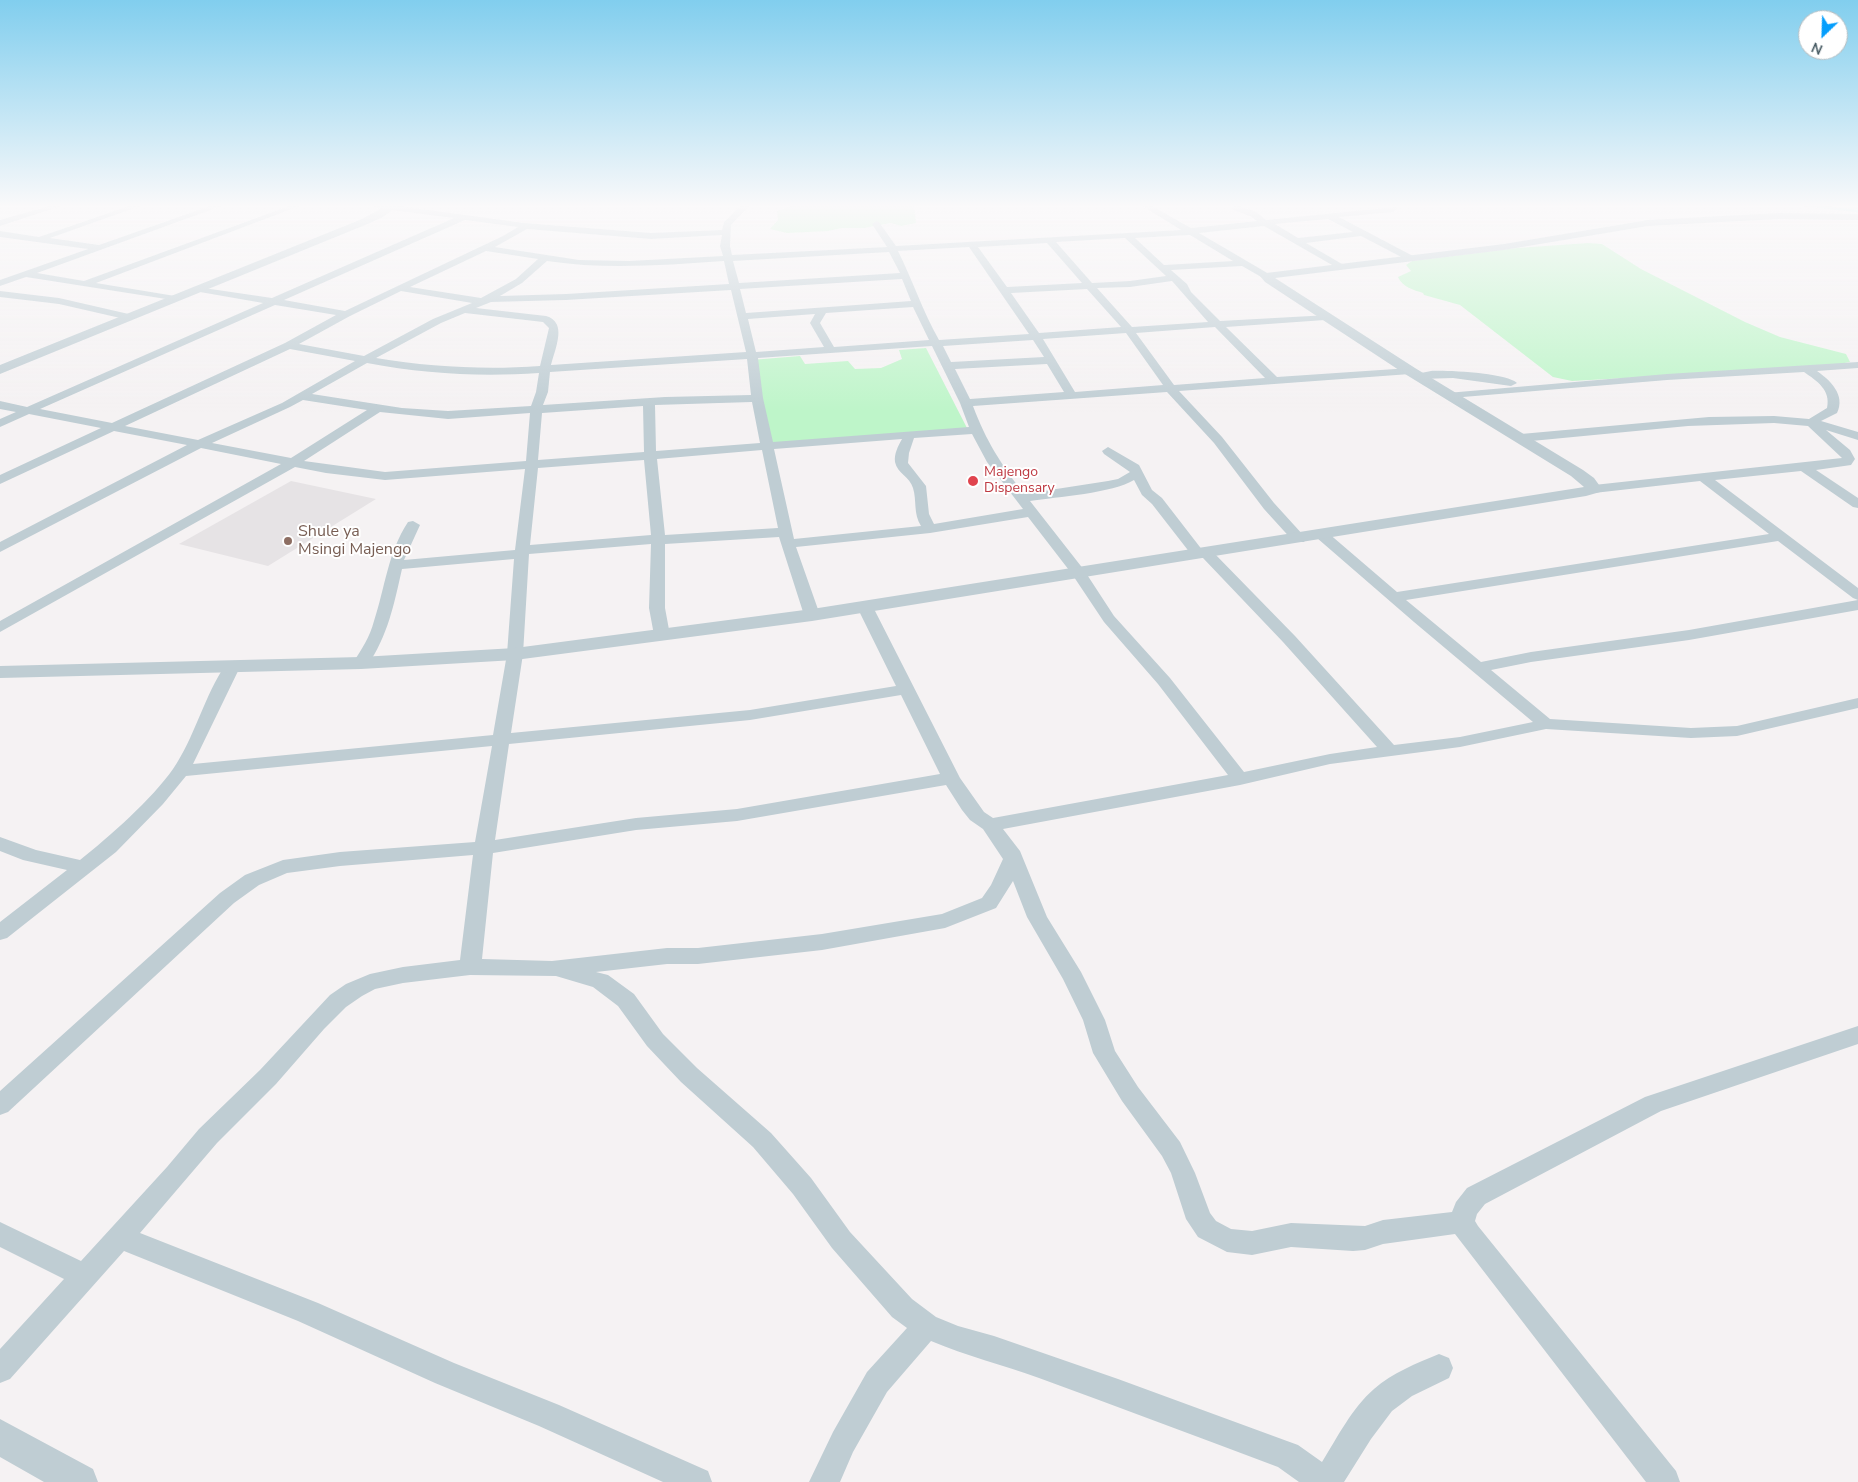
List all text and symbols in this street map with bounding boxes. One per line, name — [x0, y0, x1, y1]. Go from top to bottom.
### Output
north arrow — [1798, 10, 1848, 60]
text: N — [1808, 37, 1826, 59]
place label: Majengo Dispensary — [984, 465, 1055, 498]
marker: Majengo Dispensary — [966, 474, 980, 488]
place label: Shule ya Msingi Majengo — [298, 522, 411, 560]
marker: Shule ya Msingi Majengo — [282, 535, 294, 547]

